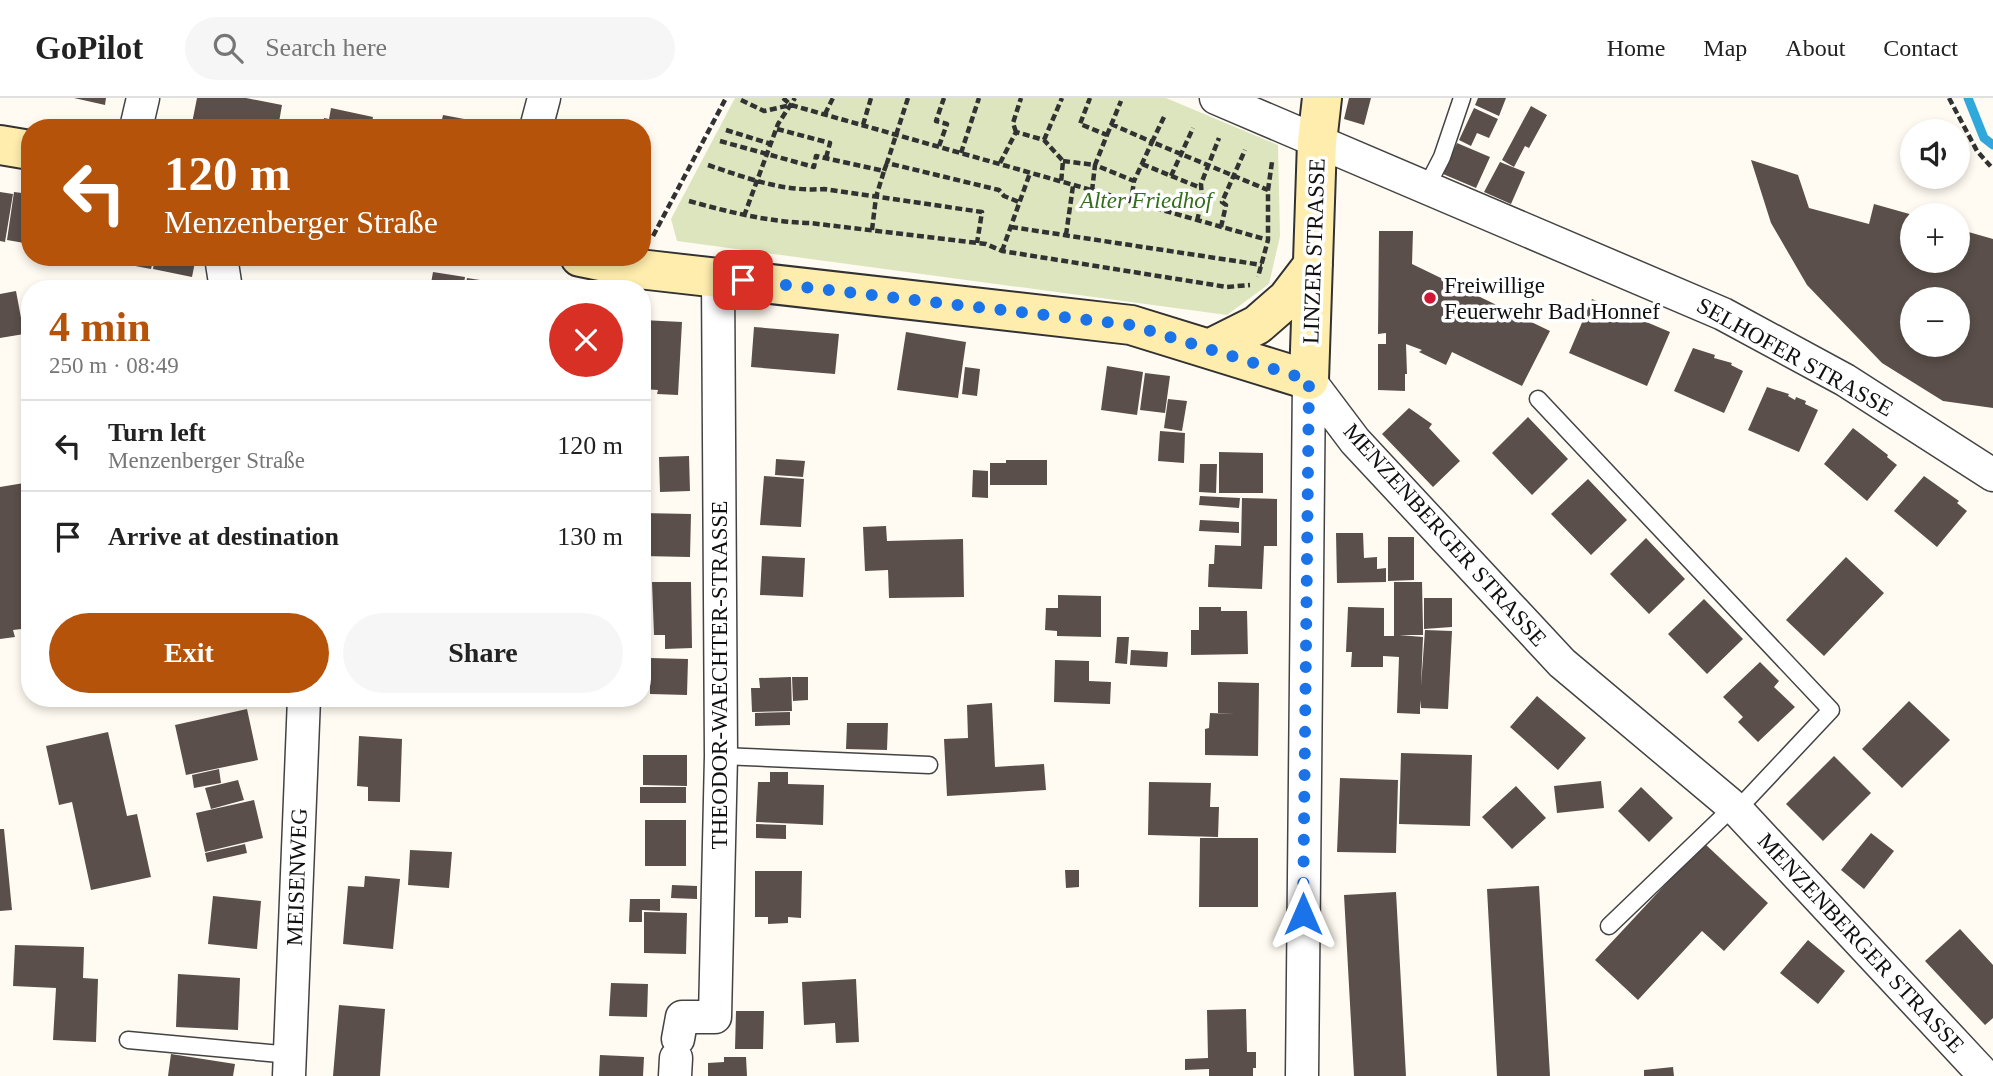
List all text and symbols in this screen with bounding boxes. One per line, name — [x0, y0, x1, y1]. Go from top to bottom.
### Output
search box — [185, 17, 675, 80]
icon: search — [209, 29, 247, 67]
text: GoPilot — [35, 30, 143, 66]
text: Search here — [265, 33, 387, 62]
text: Home — [1607, 35, 1665, 61]
text: Map — [1703, 35, 1747, 61]
text: About — [1785, 35, 1845, 61]
text: Contact — [1883, 35, 1958, 61]
map controls — [1900, 119, 1970, 357]
button: sound — [1900, 119, 1970, 189]
text: 120 m — [164, 146, 291, 201]
icon: left — [49, 147, 140, 238]
street label: LINZER STRASSE — [1298, 158, 1330, 344]
park label: Alter Friedhof — [1078, 188, 1216, 213]
button: + — [1900, 203, 1970, 273]
text: Menzenberger Straße — [164, 204, 438, 240]
pin — [713, 250, 773, 310]
icon: arrive — [724, 261, 762, 299]
place label: Freiwillige Feuerwehr Bad Honnef — [1444, 273, 1660, 324]
button: − — [1900, 287, 1970, 357]
marker: Freiwillige Feuerwehr Bad Honnef — [1422, 290, 1438, 306]
street label: SELHOFER STRASSE — [1693, 293, 1897, 421]
button: close — [549, 303, 623, 377]
text: 4 min — [49, 304, 151, 350]
text: 250 m · 08:49 — [49, 353, 179, 378]
text: Turn left — [108, 418, 206, 447]
street label: MENZENBERGER STRASSE — [1338, 419, 1552, 651]
icon: left — [49, 427, 87, 465]
text: 120 m — [557, 431, 623, 460]
text: Menzenberger Straße — [108, 448, 305, 473]
street label: THEODOR-WAECHTER-STRASSE — [707, 501, 732, 849]
icon: arrive — [49, 518, 87, 556]
text: Arrive at destination — [108, 522, 339, 551]
text: 130 m — [557, 522, 623, 551]
button: Exit — [49, 613, 329, 693]
button: Share — [343, 613, 623, 693]
street label: MEISENWEG — [282, 808, 312, 946]
street label: MENZENBERGER STRASSE — [1753, 828, 1969, 1058]
position arrow — [1266, 877, 1340, 951]

